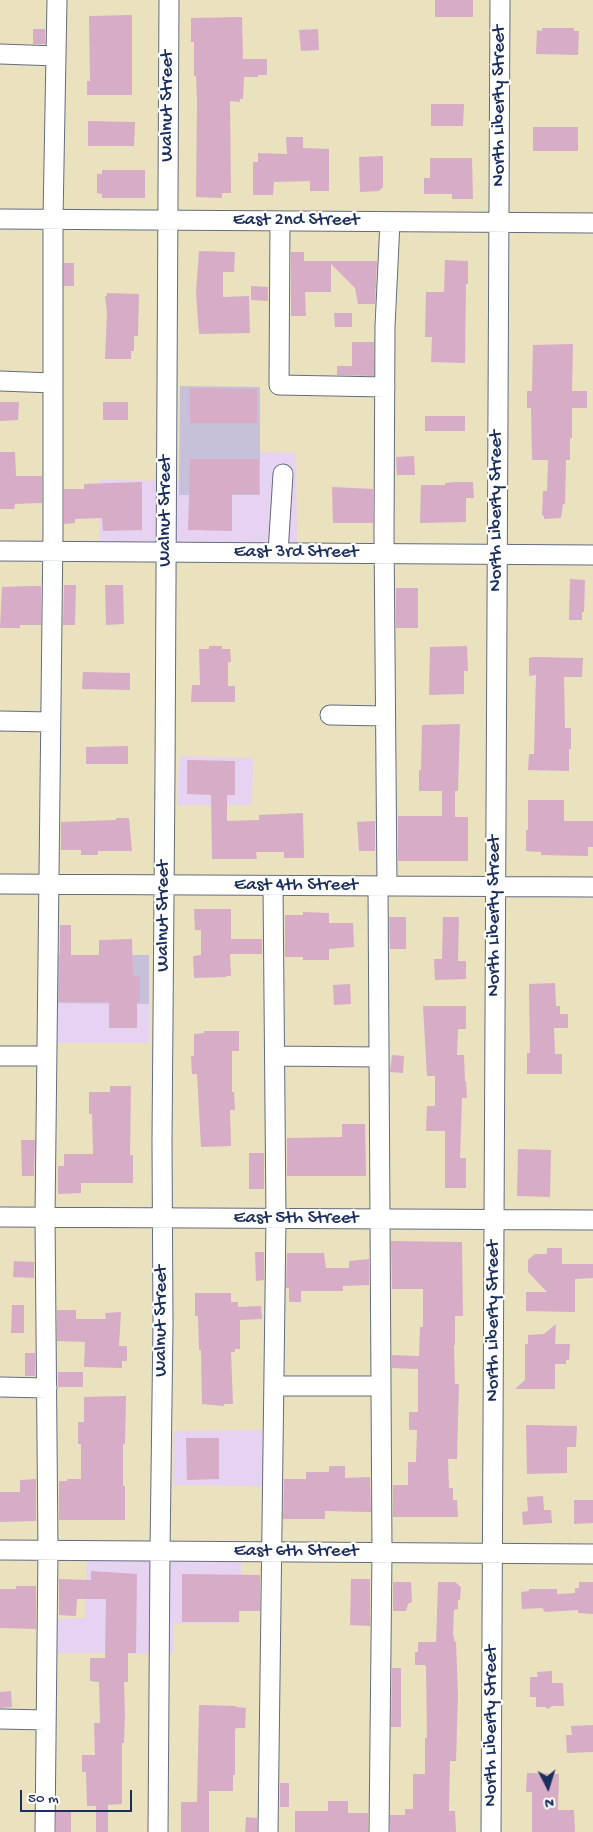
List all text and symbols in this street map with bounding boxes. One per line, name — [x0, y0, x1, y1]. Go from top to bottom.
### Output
street label: North Liberty Street — [489, 25, 511, 187]
street label: Walnut Street — [157, 50, 179, 162]
street label: East 2nd Street — [233, 210, 359, 232]
street label: North Liberty Street — [486, 430, 508, 592]
street label: Walnut Street — [155, 455, 177, 567]
street label: East 3rd Street — [234, 542, 358, 564]
street label: North Liberty Street — [484, 835, 506, 997]
street label: Walnut Street — [153, 860, 175, 972]
street label: East 4th Street — [234, 875, 358, 897]
street label: East 5th Street — [234, 1208, 358, 1230]
street label: North Liberty Street — [483, 1240, 505, 1402]
street label: Walnut Street — [151, 1265, 173, 1377]
street label: East 6th Street — [234, 1541, 358, 1563]
street label: North Liberty Street — [481, 1645, 503, 1807]
north arrow — [523, 1762, 573, 1812]
scale bar — [22, 1780, 135, 1812]
text: 50 m — [28, 1790, 59, 1808]
text: N — [544, 1794, 555, 1811]

